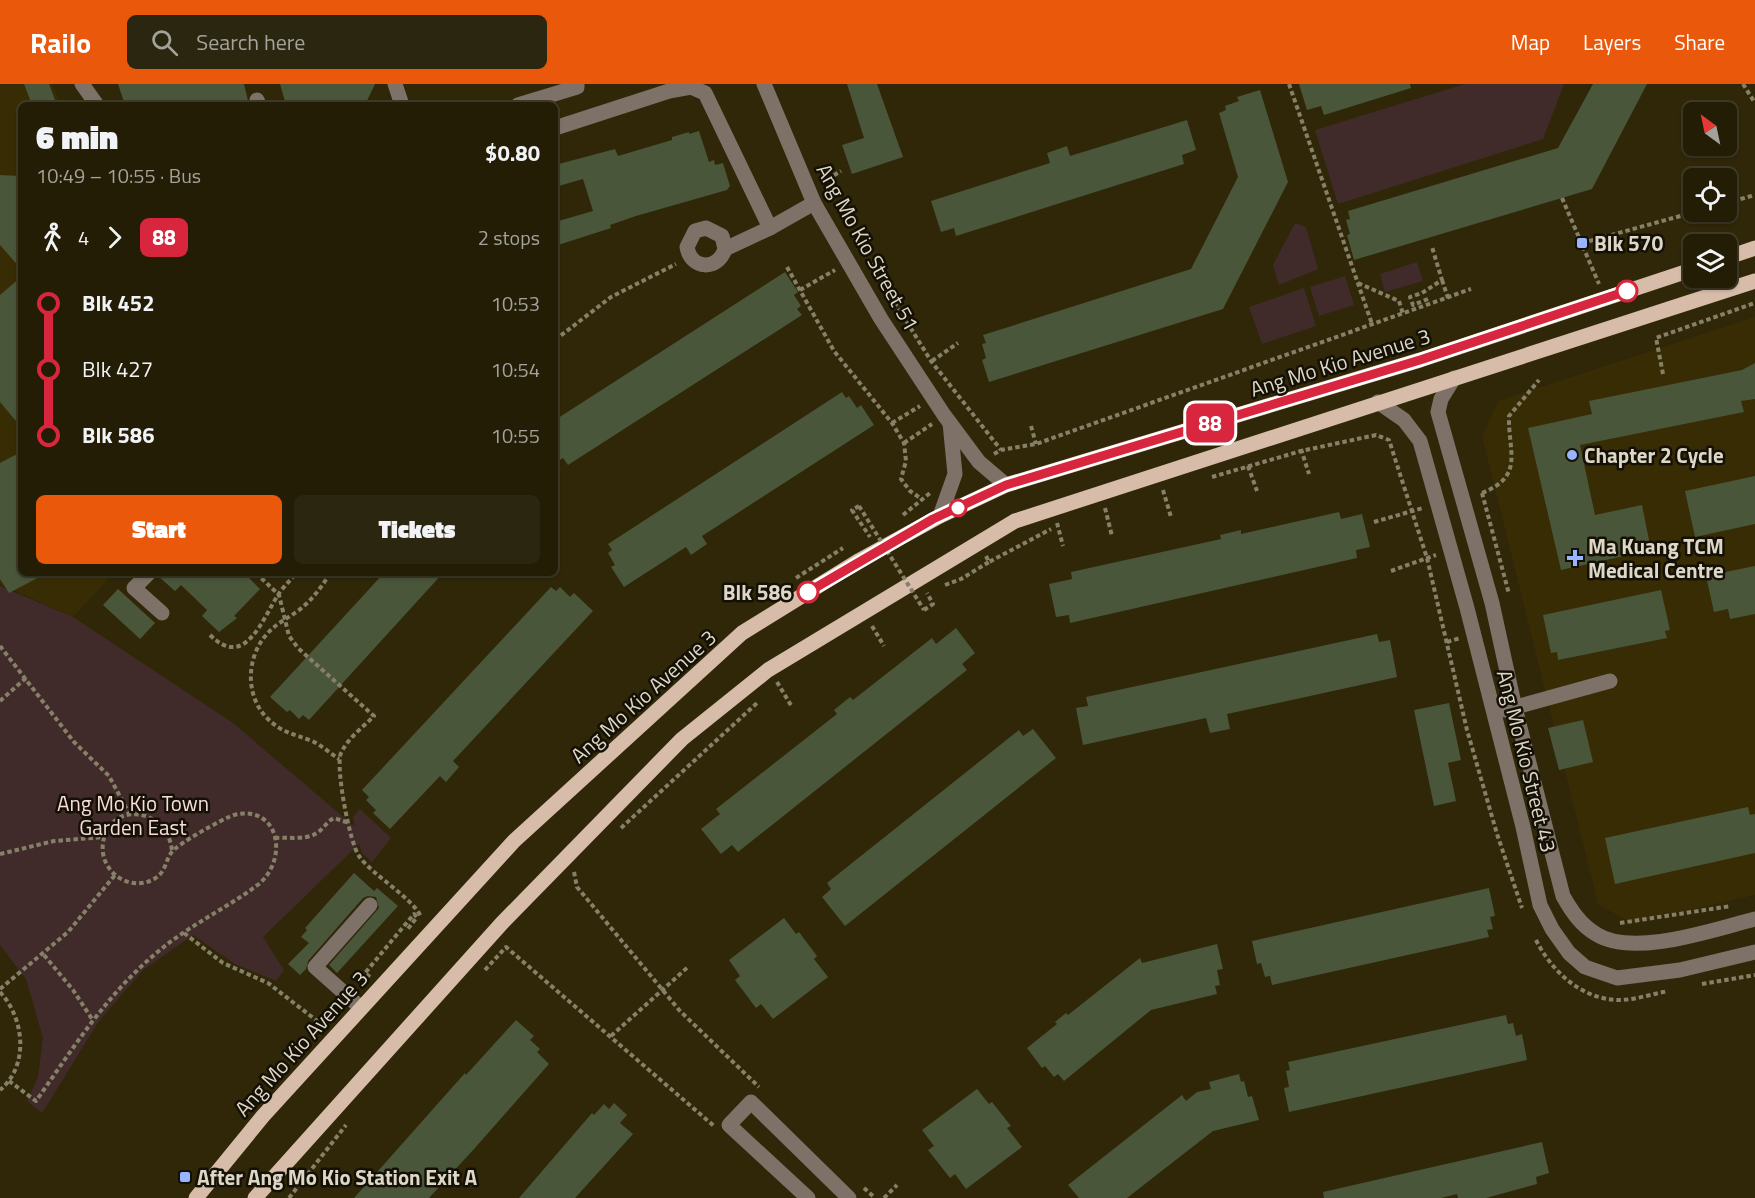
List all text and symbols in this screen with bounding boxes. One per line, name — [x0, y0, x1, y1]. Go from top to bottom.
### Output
search box — [127, 15, 547, 69]
text: Railo — [30, 21, 91, 64]
text: Search here — [196, 25, 305, 59]
icon: search — [148, 26, 181, 59]
text: Map — [1511, 26, 1550, 58]
text: Layers — [1583, 26, 1641, 58]
text: Share — [1674, 26, 1725, 58]
north arrow — [1683, 102, 1737, 156]
map controls — [1683, 102, 1737, 288]
text: 6 min — [36, 112, 118, 162]
text: $0.80 — [485, 136, 540, 170]
street label: Ang Mo Kio Street 51 — [809, 157, 927, 337]
text: 10:49 – 10:55 · Bus — [36, 160, 201, 191]
button: locate — [1683, 168, 1737, 222]
icon: walk — [36, 221, 69, 254]
icon: forward — [98, 221, 131, 254]
text: 88 — [152, 221, 176, 253]
text: 4 — [78, 222, 89, 253]
text: 2 stops — [478, 222, 540, 253]
place label: Blk 570 — [1594, 227, 1663, 259]
button: layers — [1683, 234, 1737, 288]
marker: Blk 570 — [1575, 236, 1589, 250]
unlabelled marker — [1616, 280, 1638, 302]
text: Blk 452 — [82, 286, 154, 320]
text: 10:53 — [491, 288, 540, 319]
street label: Ang Mo Kio Avenue 3 — [1246, 319, 1434, 405]
text: Blk 427 — [82, 352, 153, 386]
text: 10:54 — [491, 354, 540, 385]
line badge: 88 — [1183, 404, 1237, 442]
text: 88 — [1198, 407, 1222, 439]
text: Blk 586 — [82, 418, 154, 452]
text: 10:55 — [491, 420, 540, 451]
place label: Chapter 2 Cycle — [1584, 439, 1724, 471]
marker: Chapter 2 Cycle — [1565, 448, 1579, 462]
button: Start — [36, 495, 282, 564]
button: Tickets — [294, 495, 540, 564]
unlabelled marker — [949, 499, 967, 517]
place label: Ma Kuang TCM Medical Centre — [1588, 530, 1724, 586]
marker: Ma Kuang TCM Medical Centre — [1566, 549, 1584, 567]
place label: Blk 586 — [723, 576, 792, 608]
marker: Blk 586 — [797, 581, 819, 603]
street label: Ang Mo Kio Avenue 3 — [563, 622, 723, 770]
street label: Ang Mo Kio Street 43 — [1489, 666, 1565, 856]
park label: Ang Mo Kio Town Garden East — [57, 787, 209, 843]
street label: Ang Mo Kio Avenue 3 — [227, 963, 375, 1123]
place label: After Ang Mo Kio Station Exit A — [197, 1161, 478, 1193]
marker: After Ang Mo Kio Station Exit A — [178, 1170, 192, 1184]

